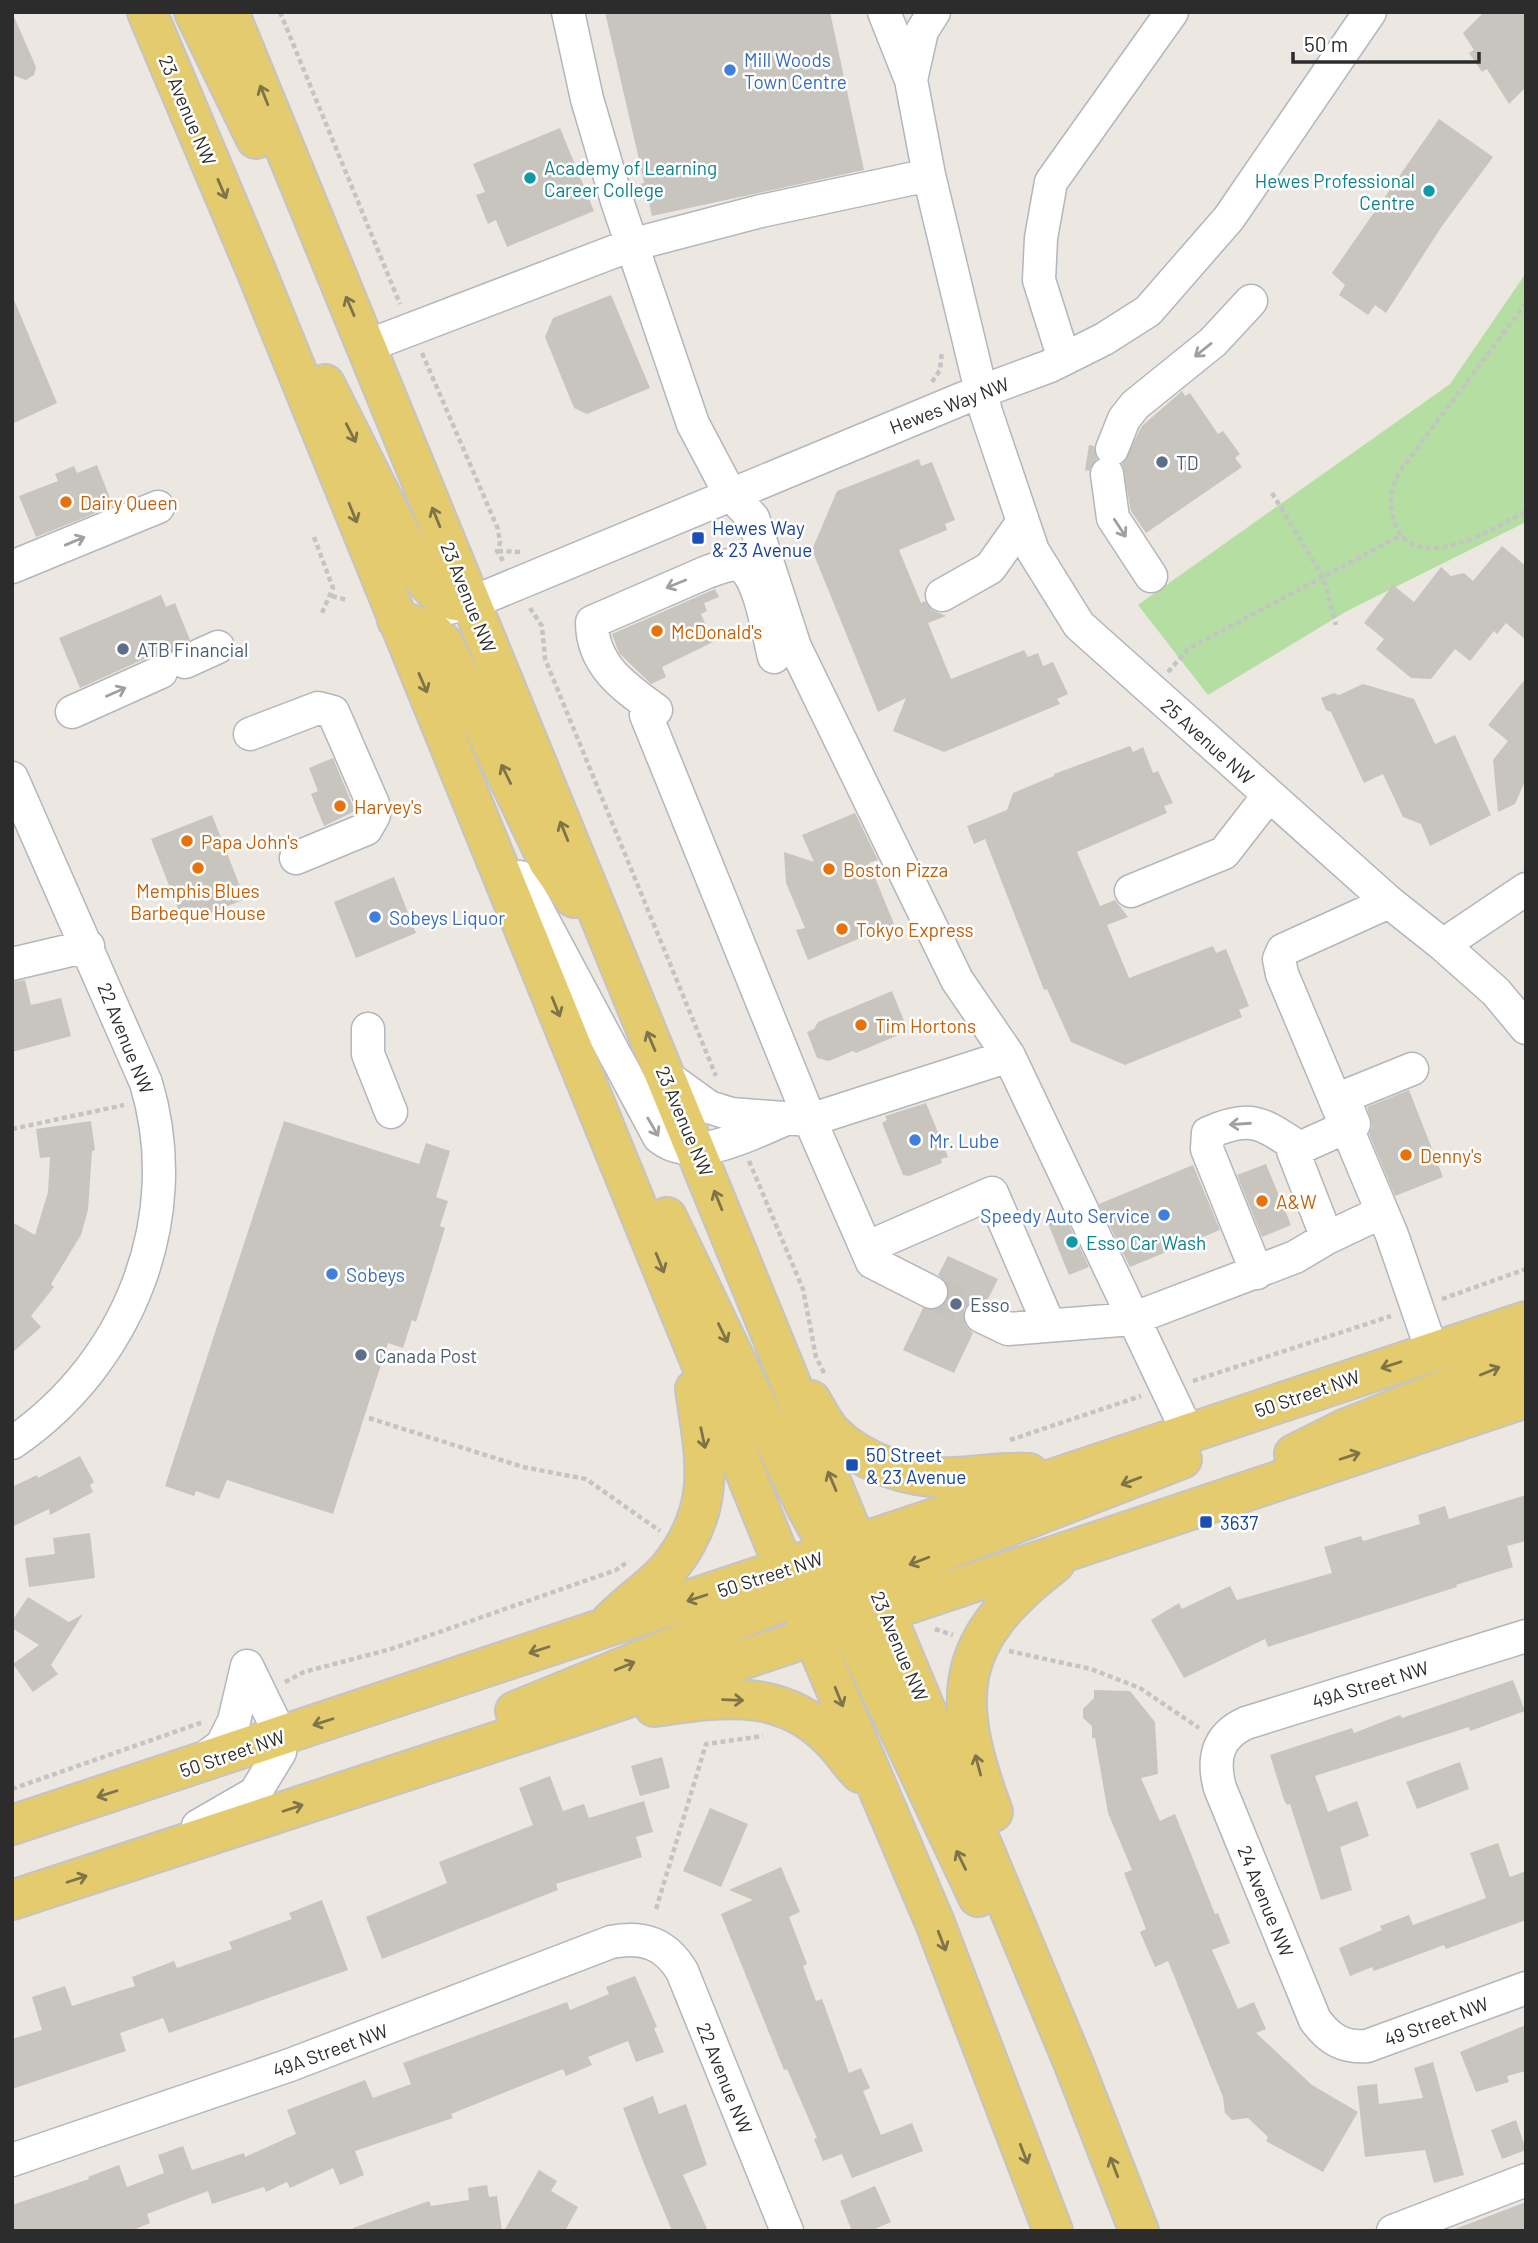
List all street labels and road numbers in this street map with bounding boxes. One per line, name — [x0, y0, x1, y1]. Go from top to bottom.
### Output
street label: 23 Avenue NW — [154, 51, 222, 169]
street label: Hewes Way NW — [886, 372, 1012, 438]
street label: 23 Avenue NW — [436, 538, 502, 656]
street label: 25 Avenue NW — [1157, 693, 1260, 789]
street label: 22 Avenue NW — [93, 979, 159, 1097]
street label: 23 Avenue NW — [651, 1062, 719, 1180]
street label: 50 Street NW — [1251, 1364, 1363, 1422]
street label: 50 Street NW — [714, 1546, 826, 1602]
street label: 23 Avenue NW — [866, 1587, 934, 1705]
street label: 49A Street NW — [1309, 1655, 1431, 1713]
street label: 50 Street NW — [176, 1724, 288, 1782]
street label: 24 Avenue NW — [1233, 1842, 1299, 1960]
street label: 49 Street NW — [1381, 1991, 1492, 2051]
street label: 49A Street NW — [269, 2018, 391, 2081]
street label: 22 Avenue NW — [692, 2019, 758, 2137]

